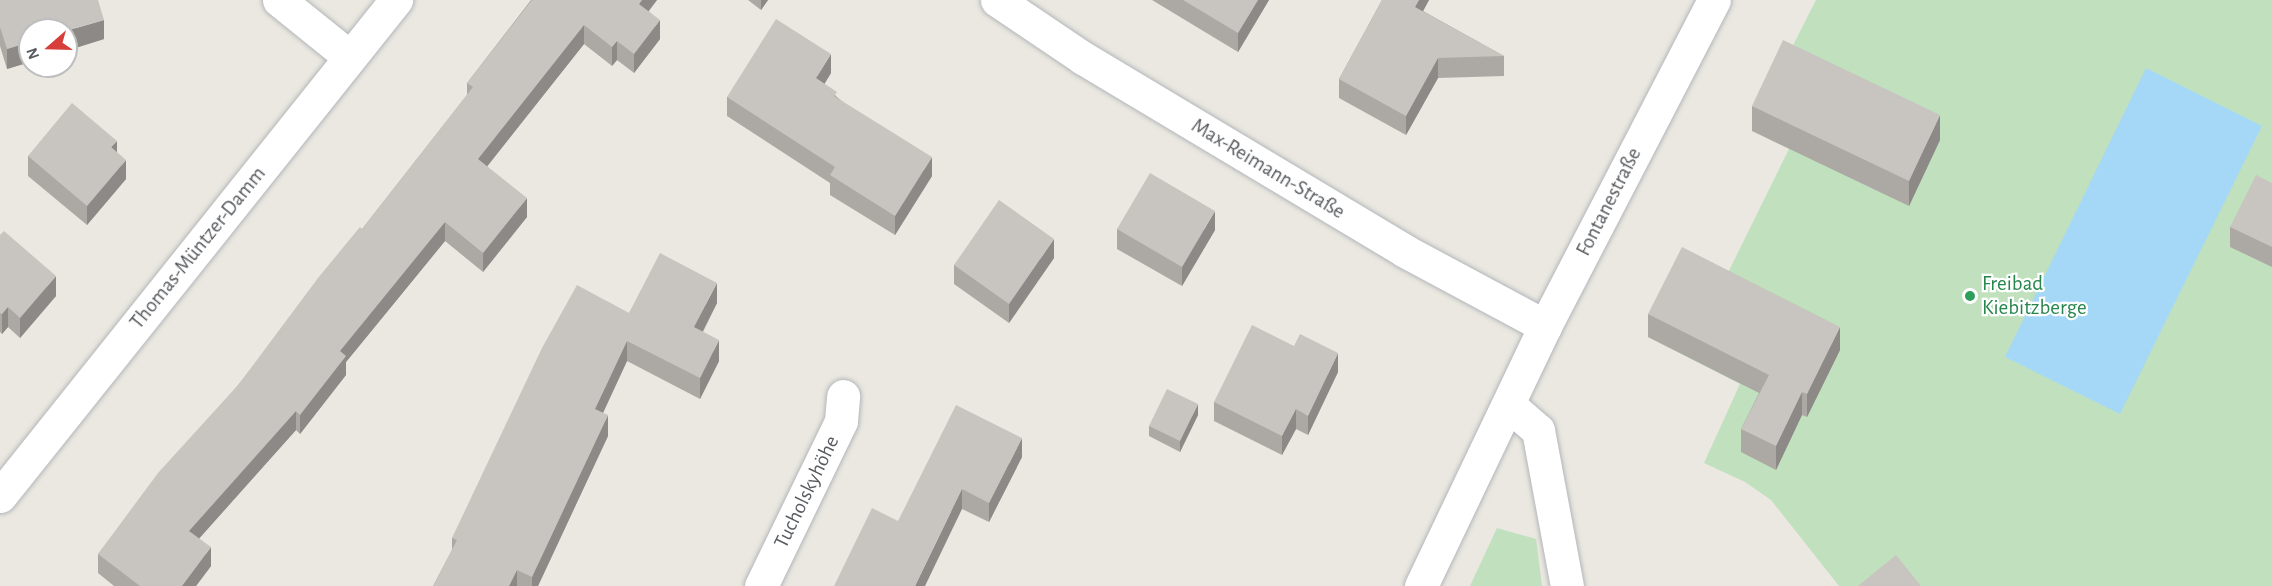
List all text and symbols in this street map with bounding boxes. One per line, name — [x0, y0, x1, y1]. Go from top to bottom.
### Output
north arrow — [18, 18, 78, 78]
text: N — [24, 46, 42, 61]
street label: Max-Reimann-Straße — [1187, 113, 1349, 225]
street label: Fontanestraße — [1571, 144, 1647, 260]
street label: Thomas-Müntzer-Damm — [125, 162, 271, 334]
place label: Freibad Kiebitzberge — [1982, 271, 2087, 321]
marker: Freibad Kiebitzberge — [1963, 289, 1977, 303]
street label: Tucholskyhöhe — [769, 432, 845, 552]

